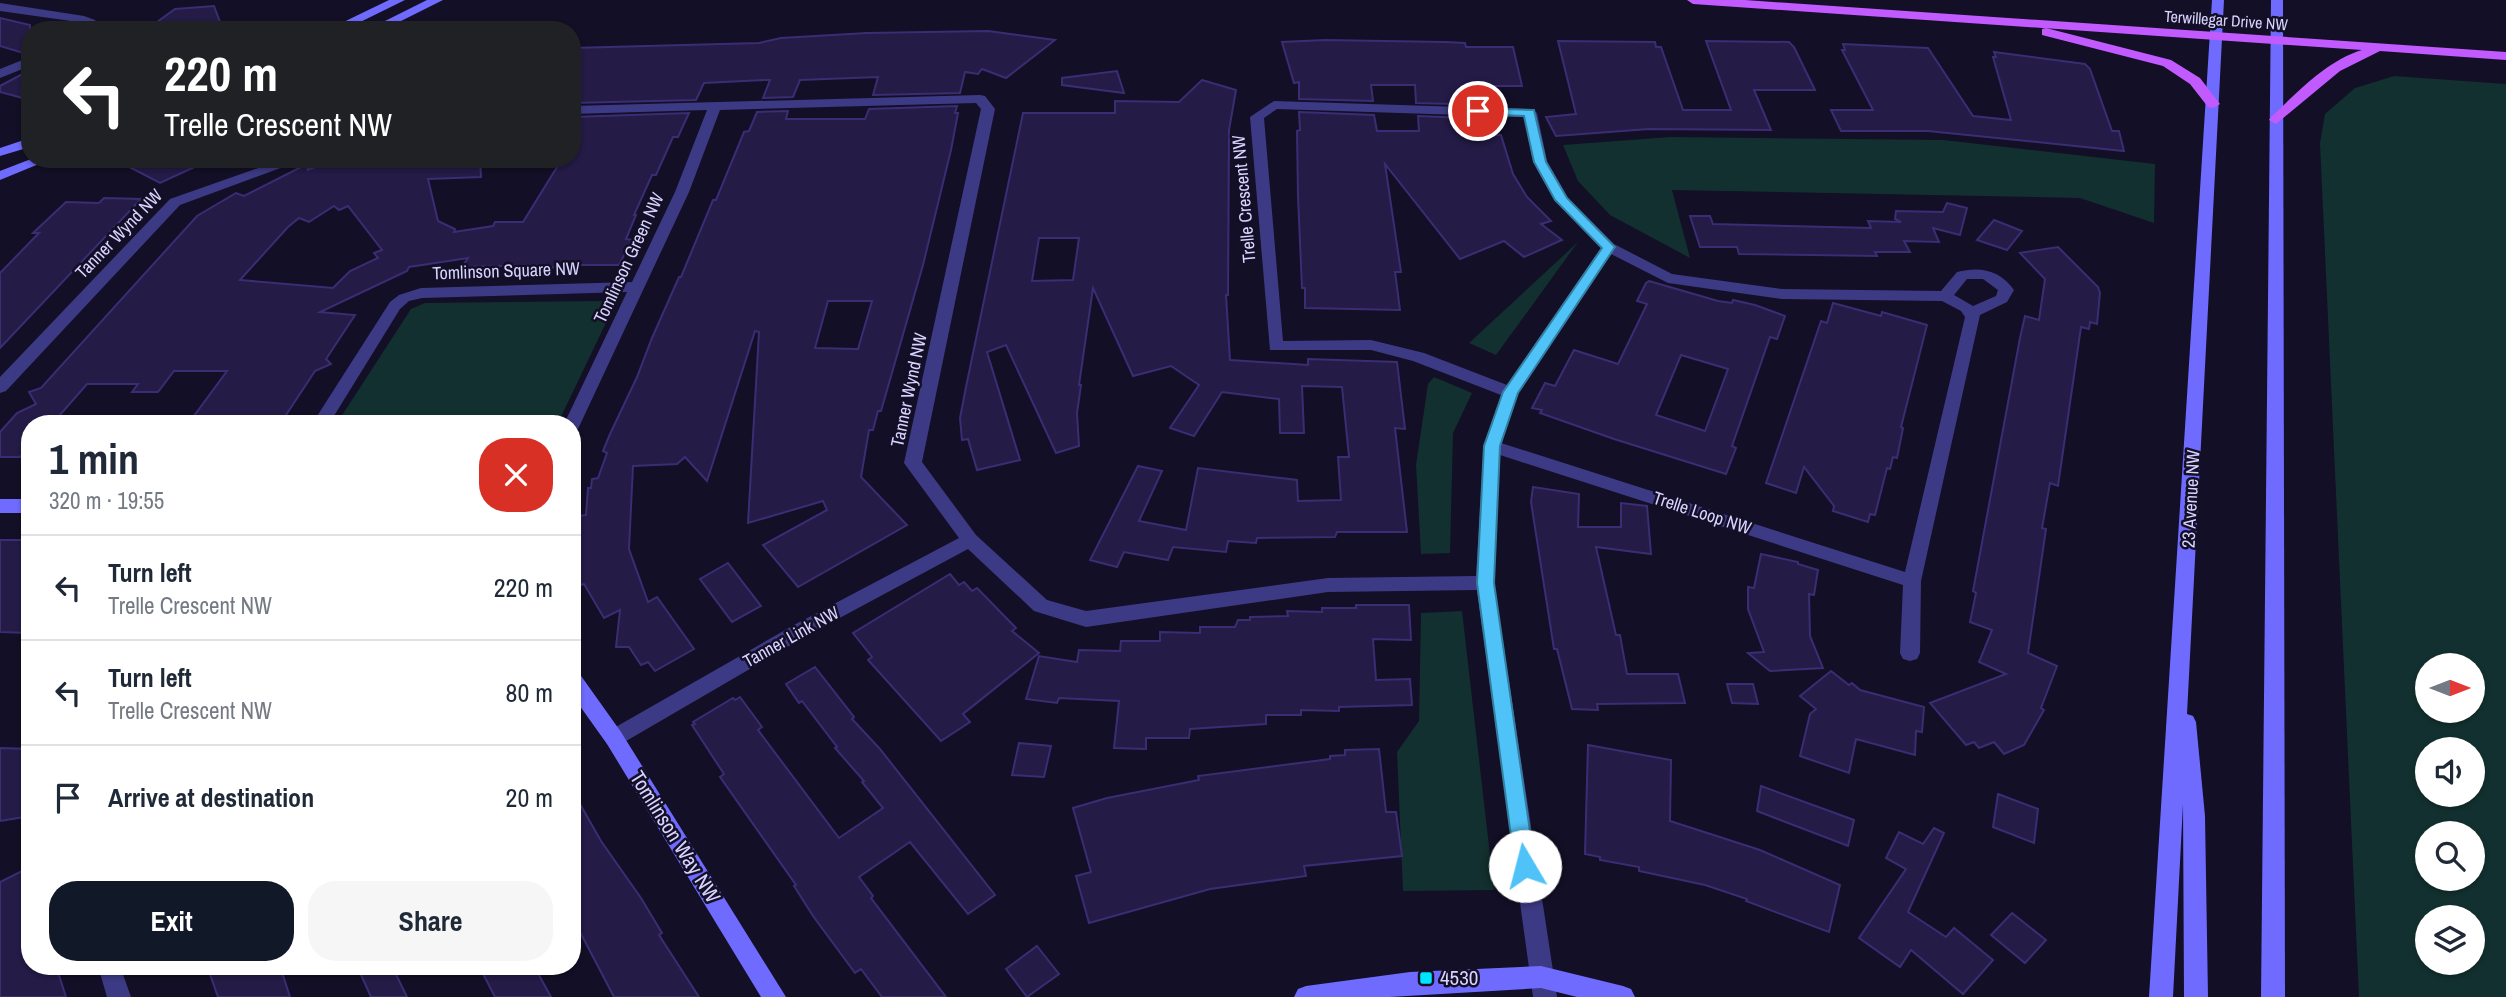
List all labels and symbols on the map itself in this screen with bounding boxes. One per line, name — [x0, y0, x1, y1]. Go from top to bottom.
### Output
street label: Terwillegar Drive NW — [2163, 5, 2289, 35]
pin — [1448, 81, 1508, 141]
street label: Trelle Crescent NW — [1225, 134, 1262, 264]
street label: Tanner Wynd NW — [69, 183, 168, 284]
street label: Tomlinson Green NW — [587, 189, 670, 327]
street label: Tomlinson Square NW — [432, 255, 580, 286]
street label: Tanner Wynd NW — [884, 331, 933, 449]
street label: 23 Avenue NW — [2175, 449, 2206, 549]
street label: Trelle Loop NW — [1650, 485, 1755, 540]
street label: Tanner Link NW — [738, 600, 843, 673]
north arrow — [2415, 653, 2485, 723]
street label: Tomlinson Way NW — [623, 765, 728, 909]
position arrow — [1488, 829, 1562, 903]
place label: 4530 — [1440, 963, 1478, 992]
marker: 4530 — [1418, 970, 1434, 986]

